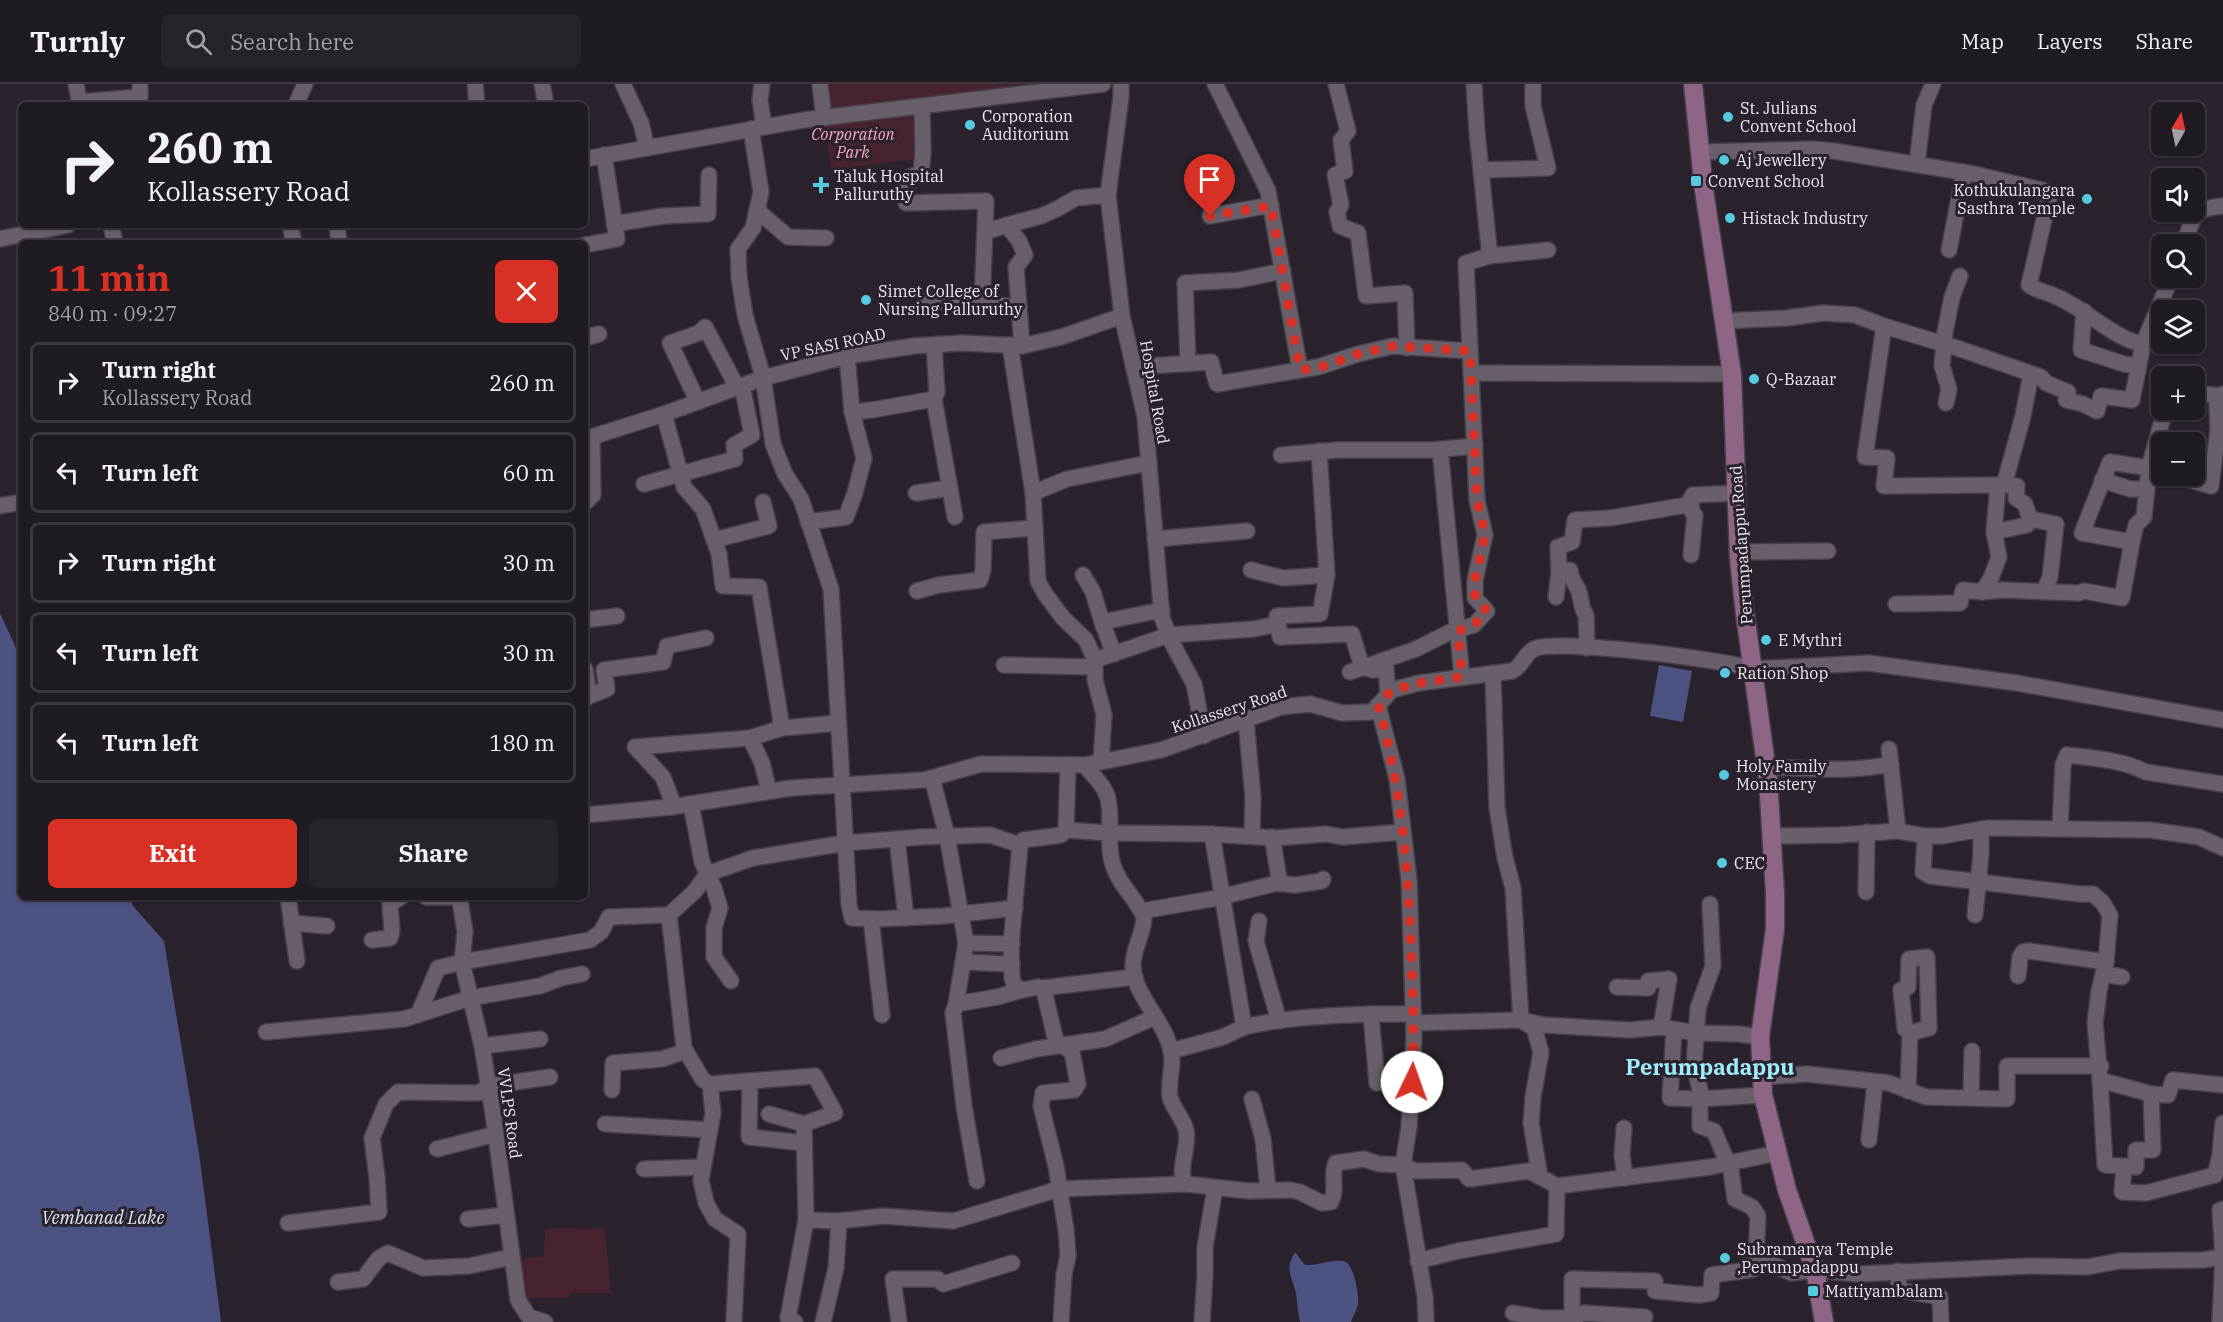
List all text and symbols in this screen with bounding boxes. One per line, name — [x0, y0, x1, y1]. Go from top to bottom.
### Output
search box — [161, 14, 581, 68]
text: Turnly — [30, 23, 125, 60]
icon: search — [182, 25, 215, 58]
text: Search here — [230, 27, 354, 56]
text: Map — [1961, 27, 2004, 55]
text: Layers — [2037, 27, 2103, 55]
text: Share — [2136, 27, 2193, 55]
place label: St. Julians Convent School — [1740, 98, 1857, 136]
north arrow — [2151, 102, 2205, 156]
map controls — [2151, 102, 2205, 486]
place label: Corporation Auditorium — [982, 106, 1073, 144]
marker: St. Julians Convent School — [1721, 110, 1735, 124]
marker: Corporation Auditorium — [963, 118, 977, 132]
text: 260 m — [147, 120, 273, 175]
park label: Corporation Park — [811, 124, 895, 162]
icon: right — [48, 126, 126, 204]
place label: Aj Jewellery — [1736, 150, 1827, 170]
marker: Aj Jewellery — [1717, 153, 1731, 167]
pin — [1184, 154, 1235, 216]
icon: arrive — [1193, 163, 1226, 196]
place label: Taluk Hospital Palluruthy — [834, 166, 944, 204]
button: sound — [2151, 168, 2205, 222]
place label: Convent School — [1708, 171, 1825, 191]
text: Kollassery Road — [147, 173, 350, 208]
marker: Convent School — [1689, 174, 1703, 188]
marker: Taluk Hospital Palluruthy — [812, 176, 830, 194]
place label: Kothukulangara Sasthra Temple — [1953, 180, 2075, 218]
marker: Kothukulangara Sasthra Temple — [2080, 192, 2094, 206]
place label: Histack Industry — [1742, 208, 1868, 228]
marker: Histack Industry — [1723, 211, 1737, 225]
button: search — [2151, 234, 2205, 288]
text: 11 min — [48, 254, 170, 301]
button: close — [495, 260, 558, 323]
place label: Simet College of Nursing Palluruthy — [878, 281, 1023, 319]
marker: Simet College of Nursing Palluruthy — [859, 293, 873, 307]
text: 840 m · 09:27 — [48, 300, 177, 327]
button: layers — [2151, 300, 2205, 354]
street label: VP SASI ROAD — [779, 323, 887, 365]
street label: Hospital Road — [1136, 338, 1174, 446]
text: Turn right — [102, 355, 216, 384]
icon: right — [51, 366, 84, 399]
button: + — [2151, 366, 2205, 420]
text: 260 m — [489, 368, 555, 397]
place label: Q-Bazaar — [1766, 369, 1836, 389]
marker: Q-Bazaar — [1747, 372, 1761, 386]
text: Kollassery Road — [102, 384, 252, 411]
button: − — [2151, 432, 2205, 486]
icon: left — [51, 456, 84, 489]
text: Turn left — [102, 458, 198, 487]
text: 60 m — [503, 458, 555, 487]
street label: Perumpadappu Road — [1725, 465, 1757, 625]
icon: right — [51, 546, 84, 579]
text: Turn right — [102, 548, 216, 577]
text: 30 m — [503, 548, 555, 577]
place label: E Mythri — [1778, 630, 1842, 650]
marker: E Mythri — [1759, 633, 1773, 647]
icon: left — [51, 636, 84, 669]
text: Turn left — [102, 638, 198, 667]
text: 30 m — [503, 638, 555, 667]
place label: Ration Shop — [1737, 663, 1828, 683]
marker: Ration Shop — [1718, 666, 1732, 680]
street label: Kollassery Road — [1169, 681, 1290, 737]
icon: left — [51, 726, 84, 759]
text: Turn left — [102, 728, 198, 757]
text: 180 m — [489, 728, 555, 757]
place label: Holy Family Monastery — [1736, 756, 1827, 794]
marker: Holy Family Monastery — [1717, 768, 1731, 782]
button: Exit — [48, 819, 297, 888]
button: Share — [309, 819, 558, 888]
place label: CEC — [1734, 853, 1765, 873]
marker: CEC — [1715, 856, 1729, 870]
position arrow — [1380, 1050, 1444, 1114]
district label: Perumpadappu — [1626, 1052, 1794, 1081]
street label: VVLPS Road — [494, 1066, 526, 1160]
water label: Vembanad Lake — [42, 1206, 164, 1229]
place label: Subramanya Temple ,Perumpadappu — [1737, 1239, 1893, 1277]
marker: Subramanya Temple ,Perumpadappu — [1718, 1251, 1732, 1265]
place label: Mattiyambalam — [1825, 1281, 1943, 1301]
marker: Mattiyambalam — [1806, 1284, 1820, 1298]

